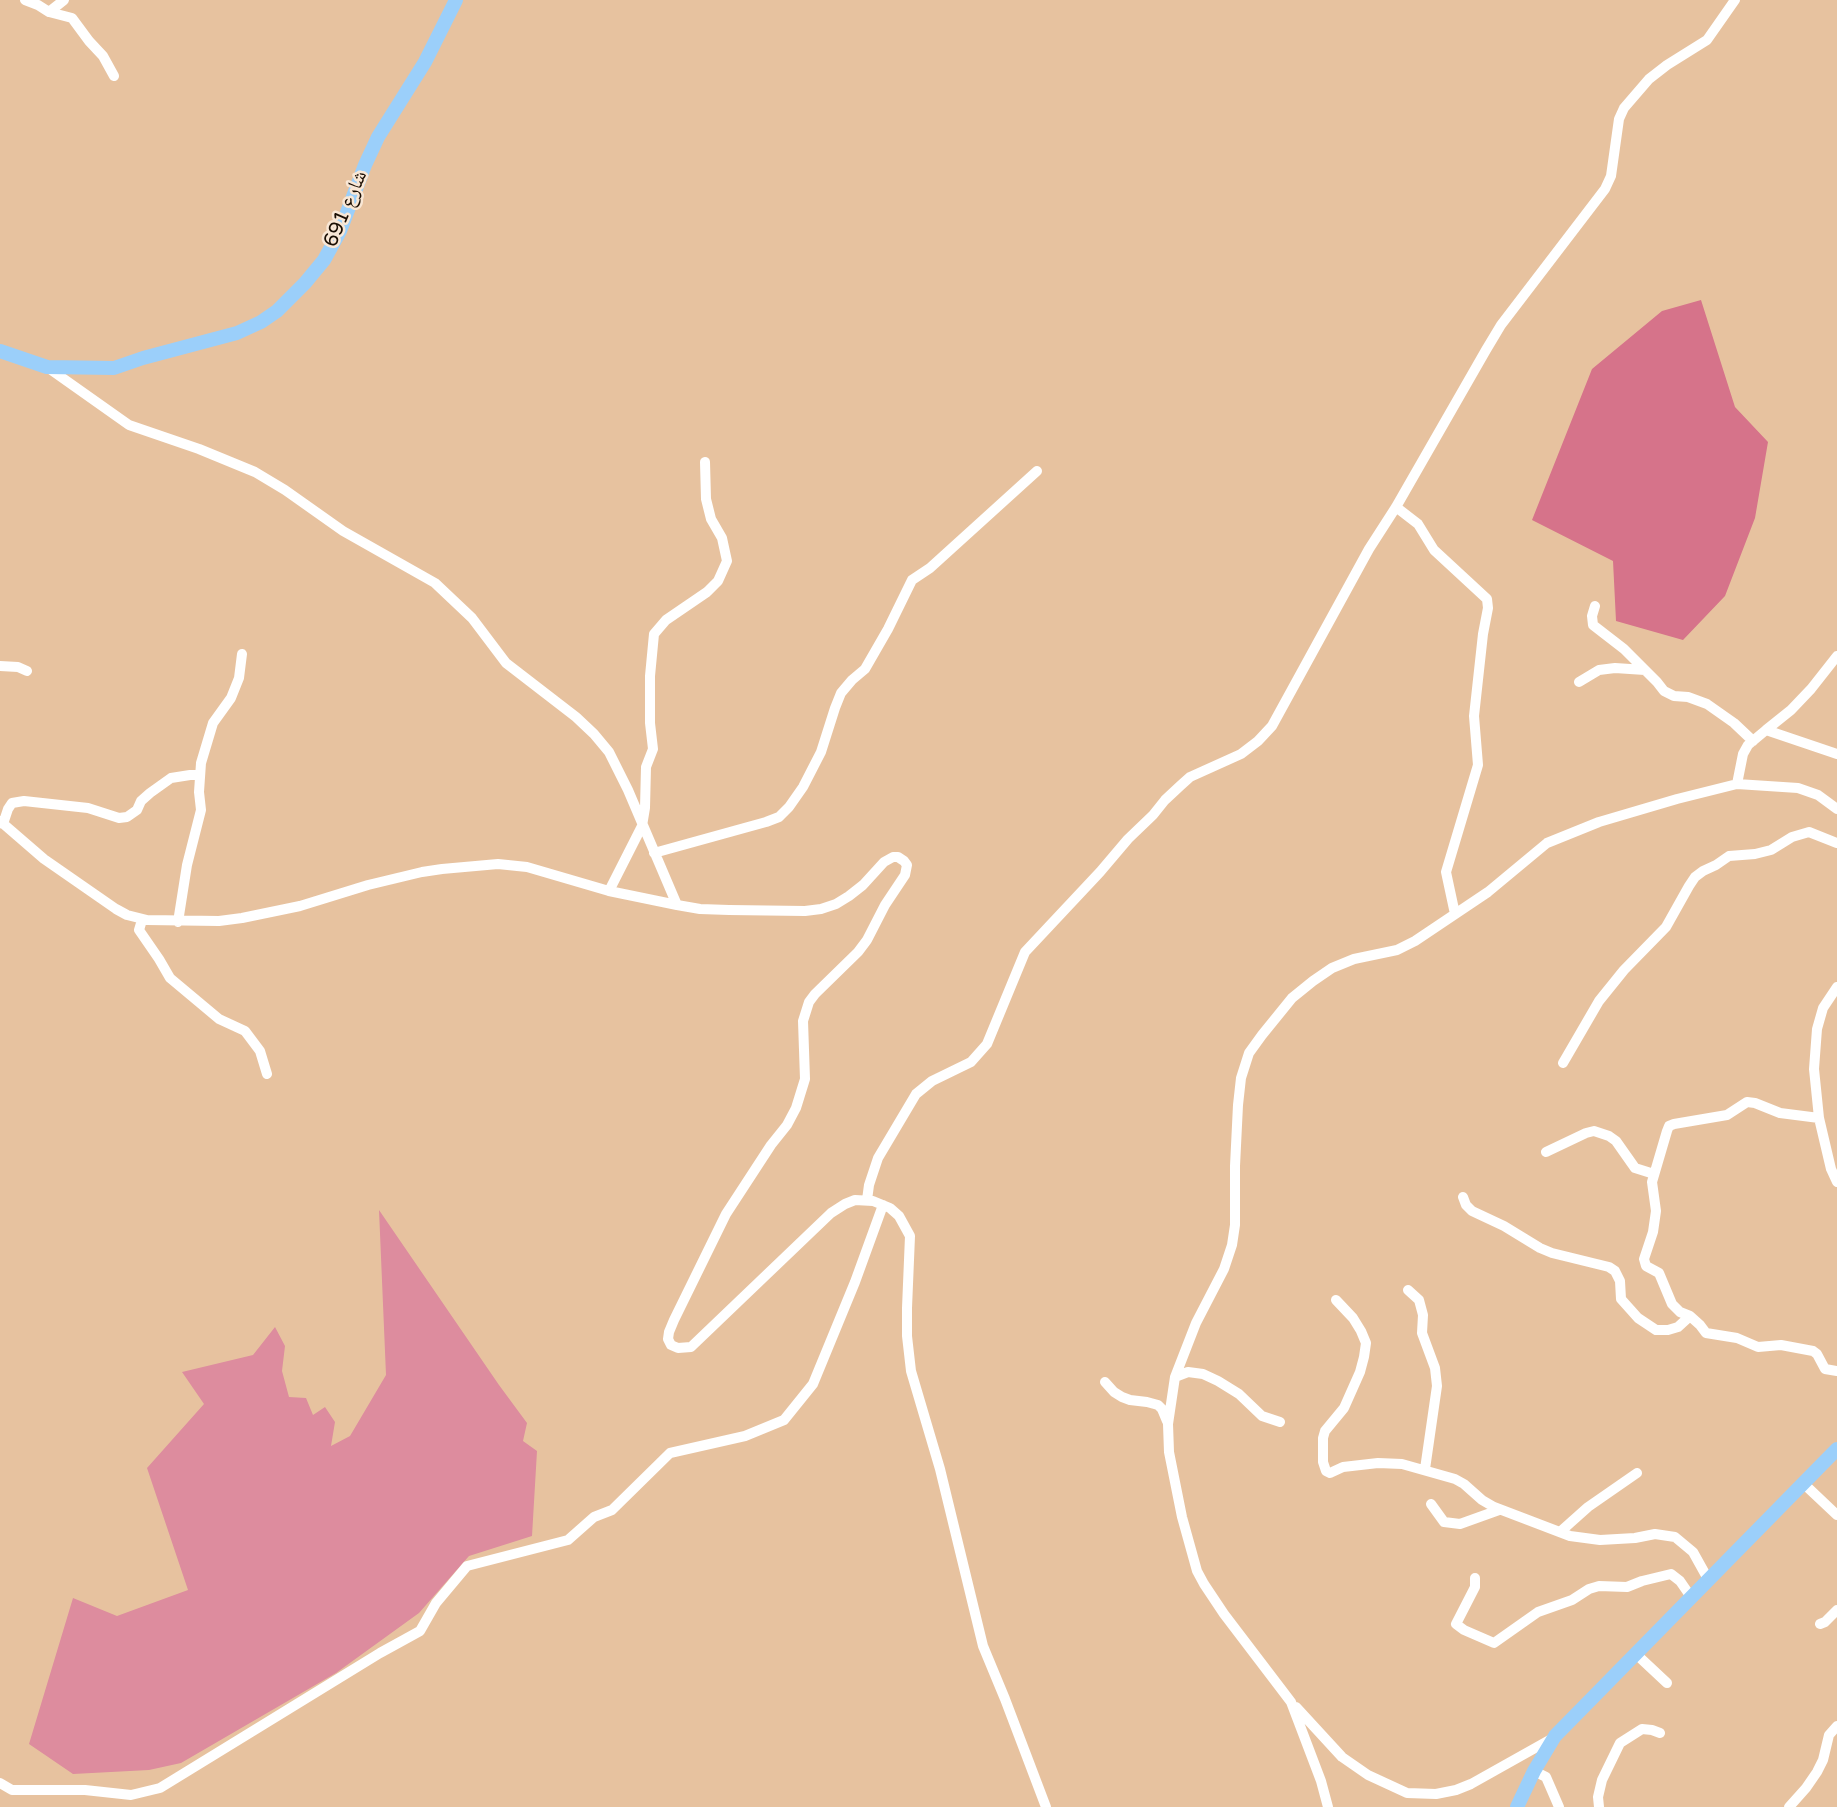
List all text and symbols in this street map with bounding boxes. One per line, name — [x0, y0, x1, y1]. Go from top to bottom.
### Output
street label: شارع 691 — [319, 167, 373, 251]

